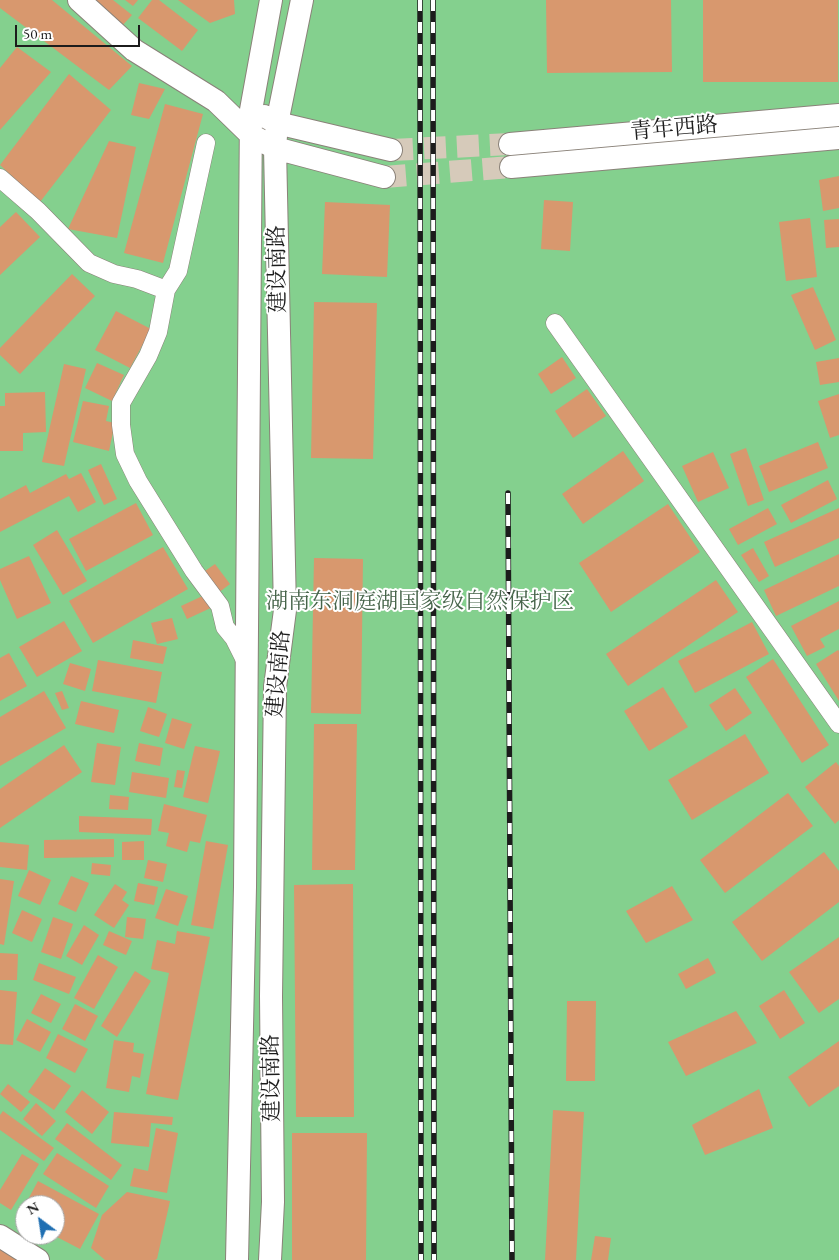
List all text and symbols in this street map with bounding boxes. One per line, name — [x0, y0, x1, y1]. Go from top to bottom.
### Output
scale bar — [18, 15, 142, 47]
text: 50 m — [23, 24, 52, 43]
street label: 青年西路 — [629, 112, 719, 146]
street label: 建设南路 — [264, 225, 292, 313]
park label: 湖南东洞庭湖国家级自然保护区 — [266, 589, 574, 615]
street label: 建设南路 — [262, 629, 296, 719]
street label: 建设南路 — [258, 1034, 286, 1122]
north arrow — [15, 1195, 65, 1245]
text: N — [23, 1197, 42, 1219]

